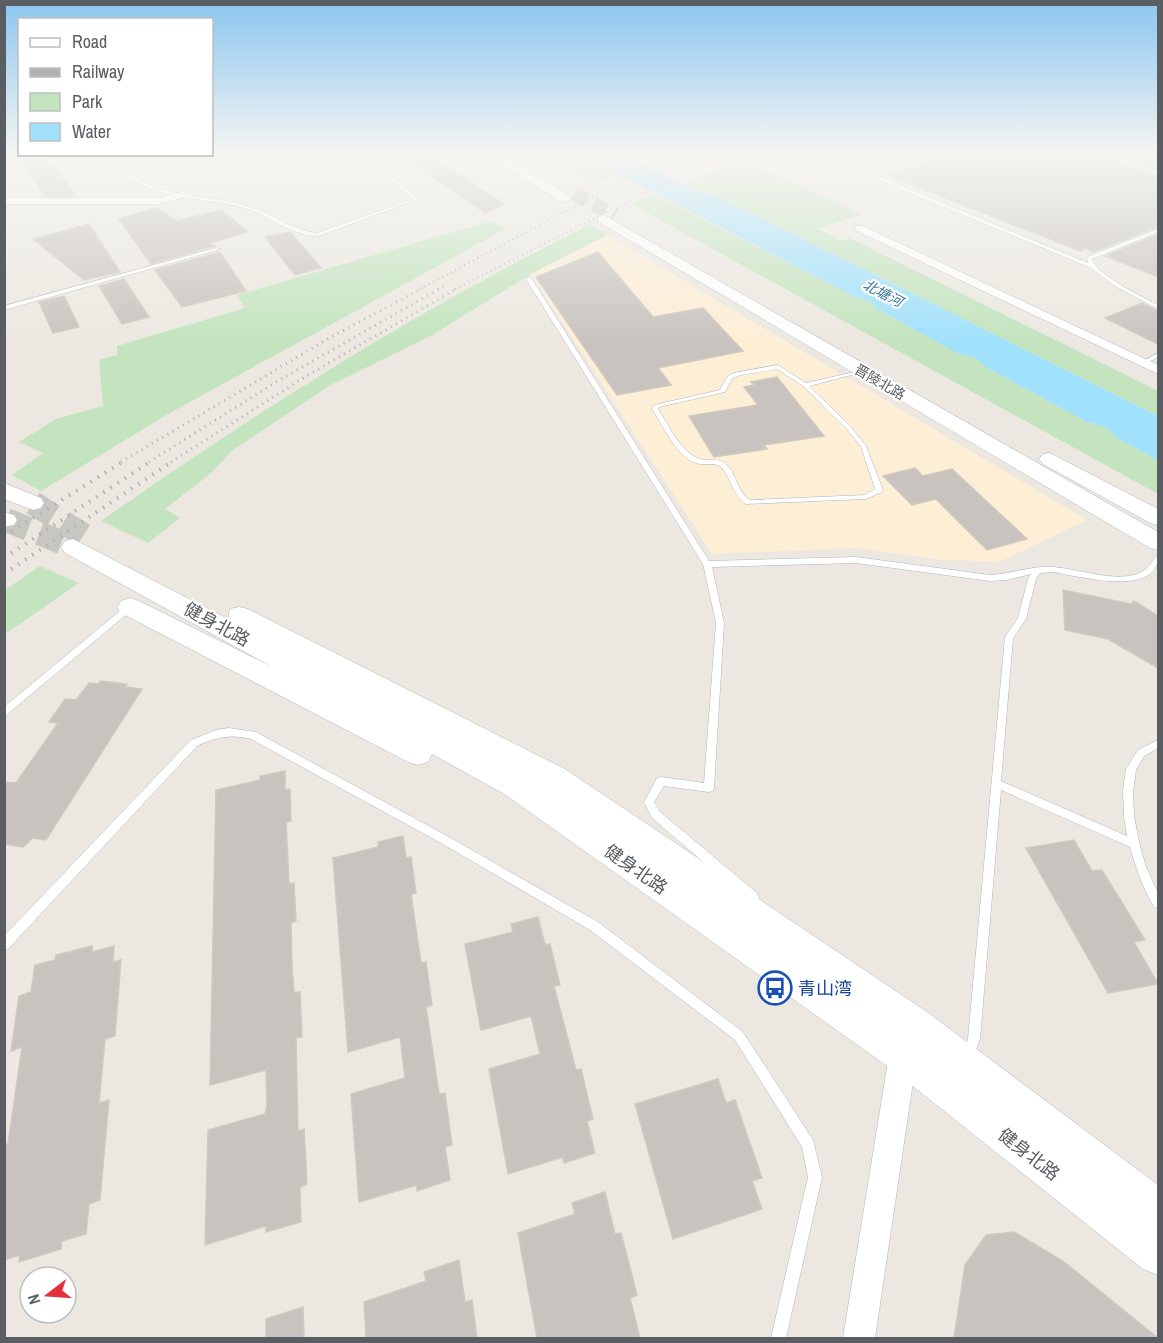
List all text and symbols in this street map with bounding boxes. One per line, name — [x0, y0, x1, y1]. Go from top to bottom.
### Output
legend — [18, 18, 213, 156]
text: Road — [72, 29, 107, 54]
text: Railway — [72, 59, 125, 84]
text: Park — [72, 89, 103, 114]
text: Water — [72, 119, 111, 144]
water label: 北塘河 — [860, 275, 908, 312]
street label: 晋陵北路 — [851, 360, 909, 404]
street label: 健身北路 — [179, 596, 255, 652]
street label: 健身北路 — [599, 838, 673, 900]
bus stop icon: 青山湾 — [757, 970, 793, 1006]
place label: 青山湾 — [798, 976, 852, 1001]
street label: 健身北路 — [993, 1122, 1065, 1186]
north arrow — [18, 1265, 78, 1325]
text: N — [22, 1292, 46, 1307]

